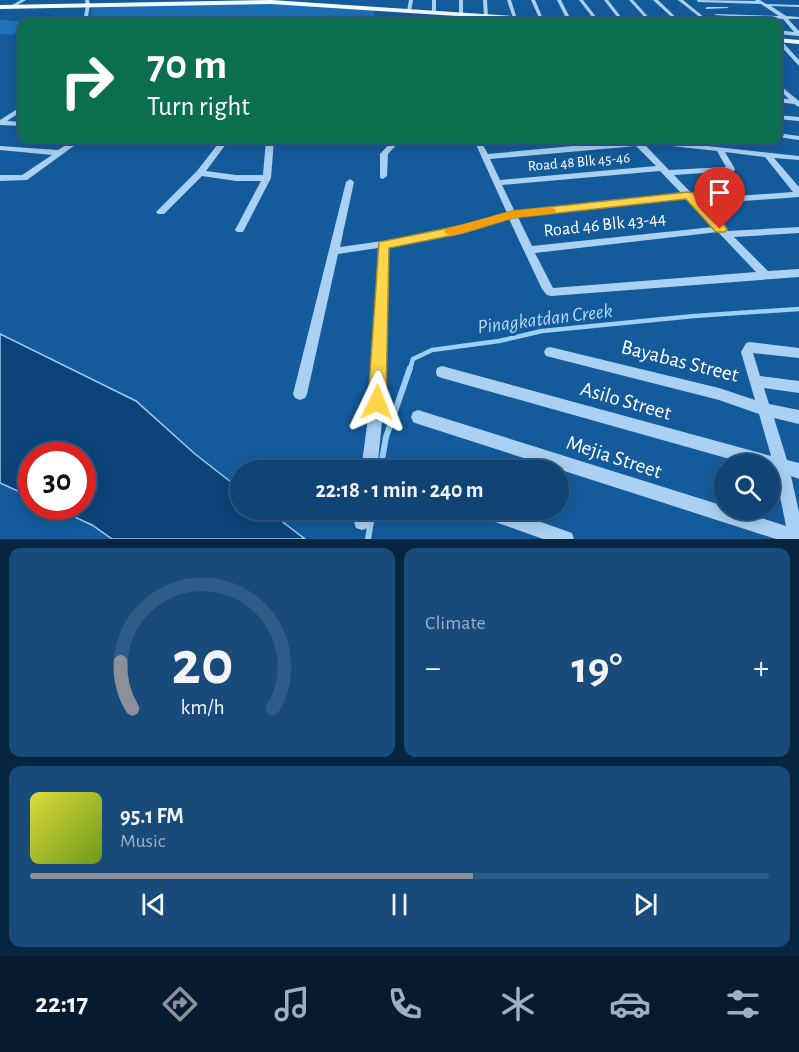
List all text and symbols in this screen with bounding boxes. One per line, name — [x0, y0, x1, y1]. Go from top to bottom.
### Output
icon: right — [48, 42, 126, 120]
text: 70 m — [147, 44, 227, 86]
text: Turn right — [147, 93, 250, 120]
street label: Road 48 Blk 45-46 — [527, 150, 631, 174]
pin — [694, 167, 745, 229]
icon: arrive — [703, 176, 736, 209]
street label: Road 46 Blk 43-44 — [543, 210, 667, 240]
water label: Pinagkatdan Creek — [476, 301, 614, 337]
street label: Bayabas Street — [619, 336, 741, 386]
position arrow — [345, 370, 409, 434]
street label: Asilo Street — [578, 378, 674, 424]
street label: Mejia Street — [564, 432, 665, 482]
speed limit sign: 30 — [18, 442, 96, 520]
map controls — [714, 454, 780, 520]
button: search — [714, 454, 780, 520]
text: 22:18 · 1 min · 240 m — [315, 479, 484, 501]
text: Climate — [425, 613, 486, 633]
text: 20 — [171, 633, 233, 695]
text: 19° — [571, 646, 623, 691]
text: − — [425, 652, 441, 685]
text: + — [753, 652, 769, 685]
text: km/h — [180, 698, 224, 719]
text: 95.1 FM — [120, 805, 184, 827]
text: Music — [120, 831, 166, 851]
icon: previous — [137, 888, 170, 921]
icon: pause — [383, 888, 416, 921]
icon: next — [629, 888, 662, 921]
icon: directions — [159, 983, 201, 1025]
icon: music — [271, 983, 313, 1025]
icon: phone — [384, 983, 426, 1025]
icon: climate — [497, 983, 539, 1025]
icon: car — [609, 983, 651, 1025]
icon: filters — [722, 983, 764, 1025]
text: 22:17 — [35, 990, 88, 1017]

